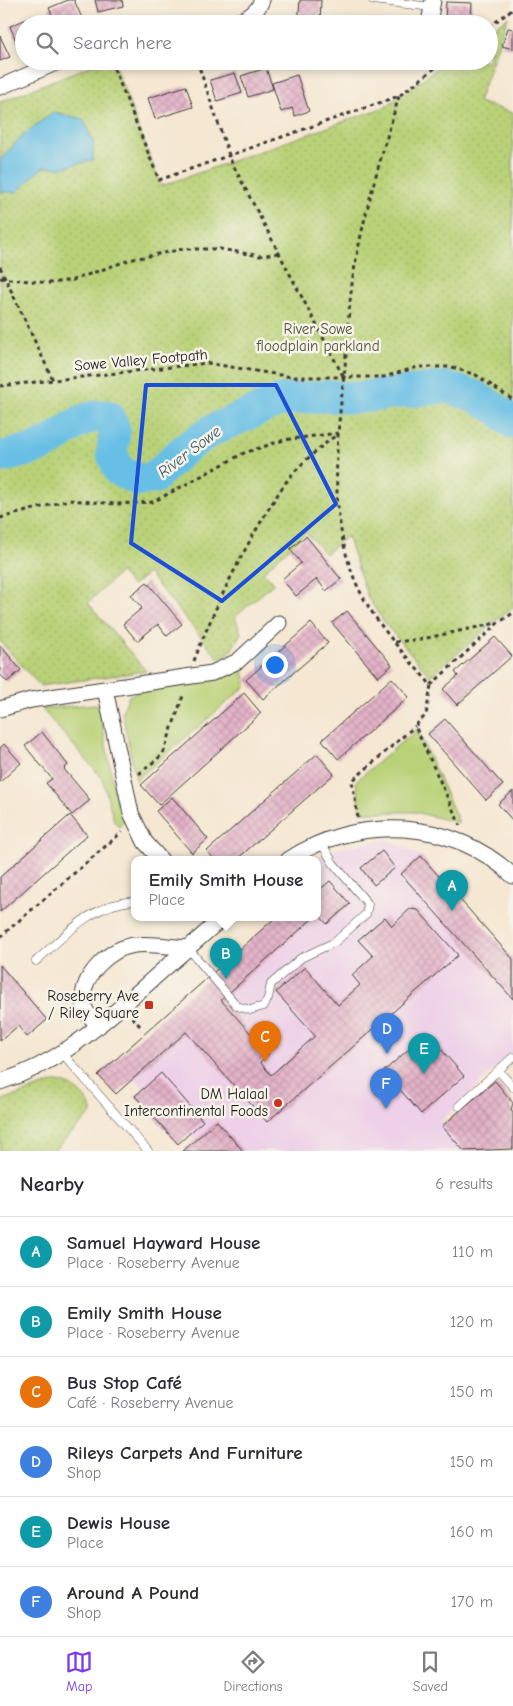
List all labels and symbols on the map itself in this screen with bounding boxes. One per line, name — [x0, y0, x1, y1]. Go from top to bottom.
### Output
park label: River Sowe floodplain parkland — [255, 320, 380, 355]
street label: Sowe Valley Footpath — [74, 345, 208, 375]
water label: River Sowe — [155, 422, 225, 481]
your location — [262, 652, 288, 678]
pin: A — [436, 870, 468, 911]
pin: B — [210, 938, 242, 979]
place label: Roseberry Ave / Riley Square — [47, 987, 139, 1022]
marker: Roseberry Ave / Riley Square — [143, 999, 155, 1011]
pin: D — [371, 1013, 403, 1054]
pin: C — [249, 1021, 281, 1062]
pin: E — [408, 1033, 440, 1074]
pin: F — [370, 1068, 402, 1109]
place label: DM Halaal Intercontinental Foods — [124, 1085, 268, 1120]
marker: DM Halaal Intercontinental Foods — [272, 1097, 284, 1109]

